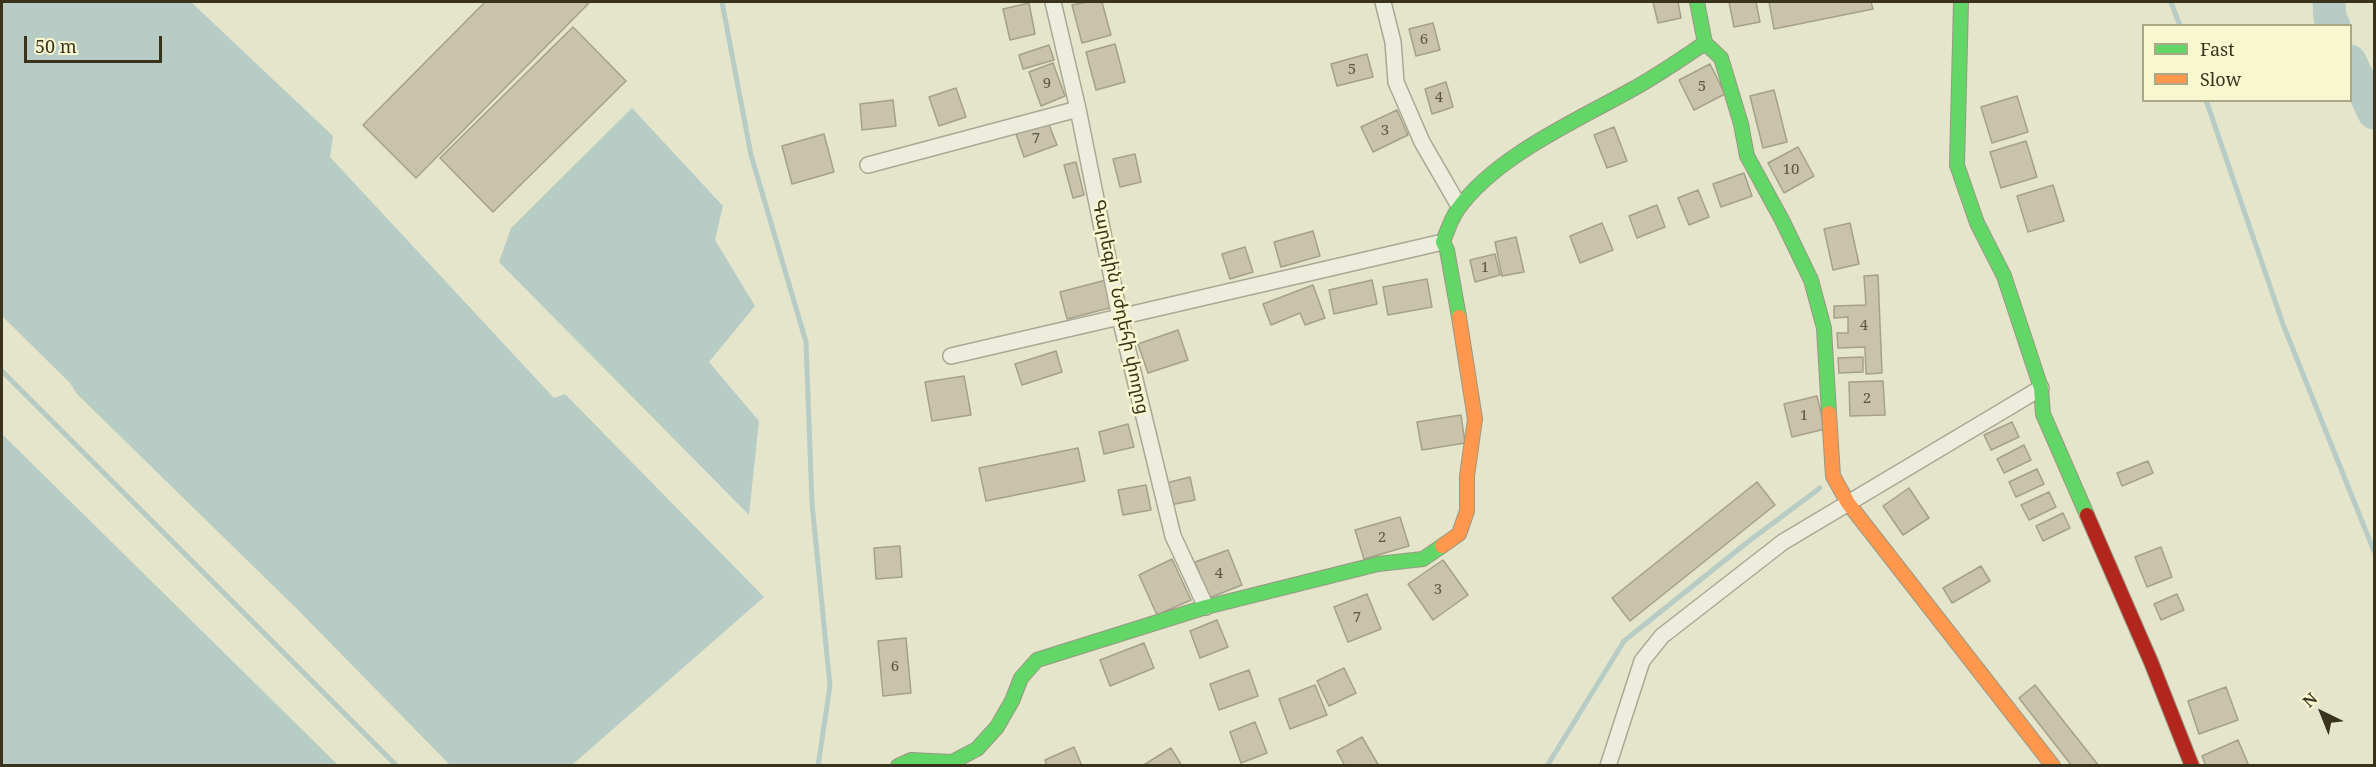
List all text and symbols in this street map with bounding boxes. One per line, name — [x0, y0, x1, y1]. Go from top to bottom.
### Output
scale bar — [27, 24, 165, 62]
legend — [2142, 24, 2352, 102]
house number: 6 — [1420, 31, 1428, 49]
text: 50 m — [35, 34, 77, 58]
text: Fast — [2200, 37, 2235, 61]
house number: 5 — [1348, 61, 1356, 79]
text: Slow — [2200, 67, 2241, 91]
house number: 9 — [1043, 75, 1051, 93]
house number: 5 — [1698, 78, 1706, 96]
house number: 4 — [1435, 89, 1443, 107]
house number: 3 — [1381, 122, 1389, 140]
house number: 7 — [1032, 130, 1040, 148]
house number: 10 — [1783, 161, 1799, 179]
street label: Գարեգին Նժդեհի փողոց — [1087, 198, 1153, 416]
house number: 1 — [1481, 259, 1489, 277]
house number: 4 — [1860, 317, 1868, 335]
house number: 2 — [1863, 390, 1871, 408]
house number: 1 — [1800, 407, 1808, 425]
house number: 2 — [1378, 529, 1386, 547]
house number: 4 — [1215, 565, 1223, 583]
house number: 3 — [1434, 581, 1442, 599]
house number: 7 — [1353, 609, 1361, 627]
house number: 6 — [891, 658, 899, 676]
north arrow — [2292, 683, 2352, 743]
text: N — [2298, 687, 2322, 712]

